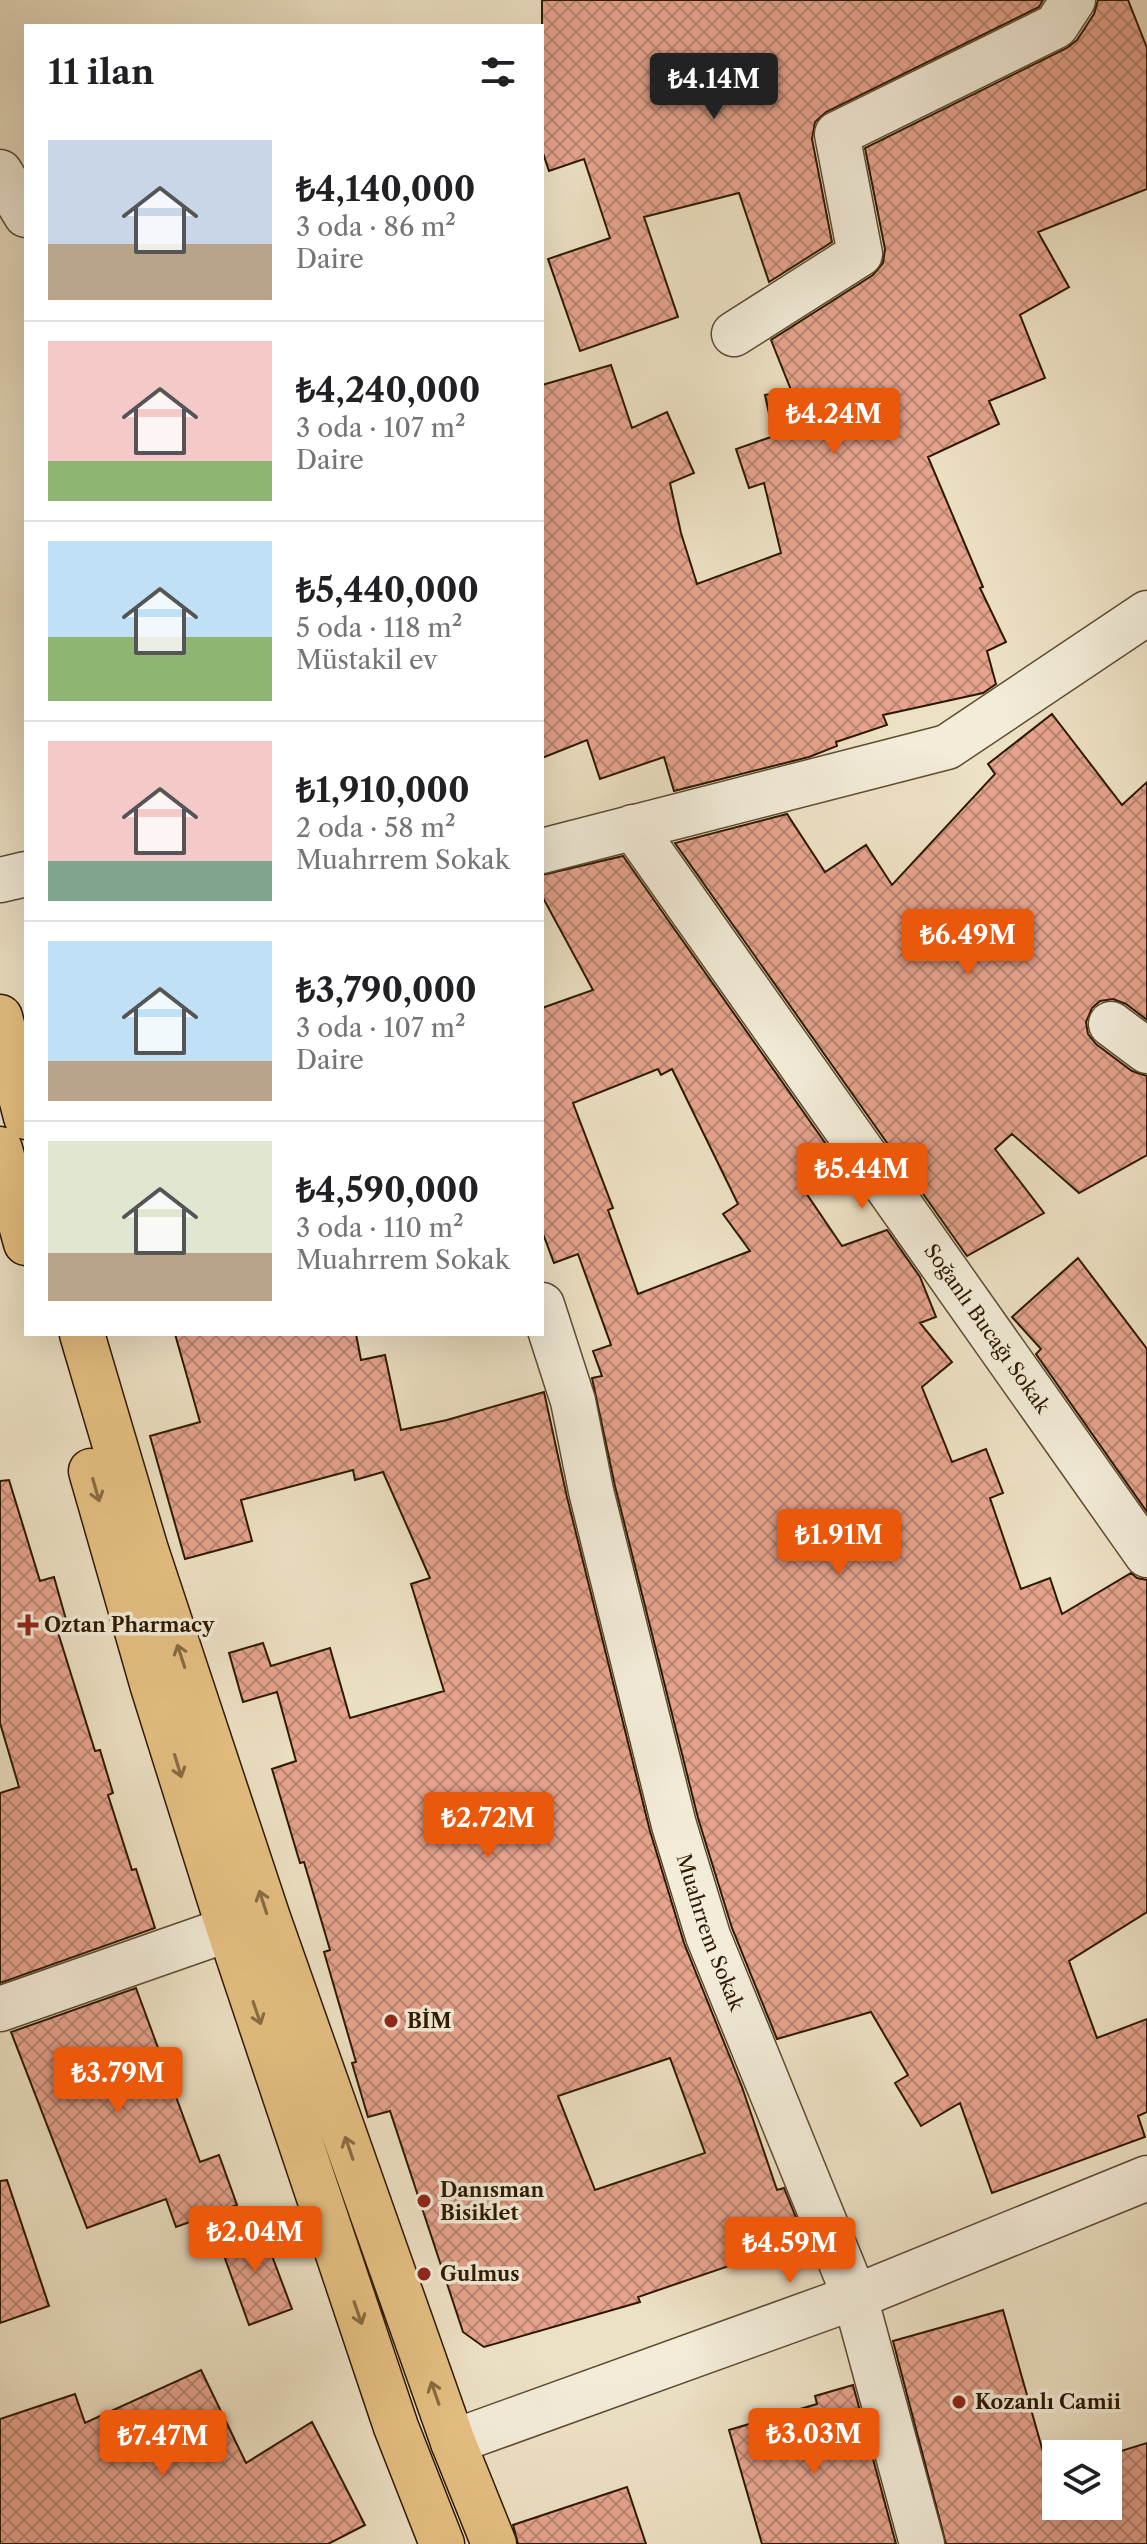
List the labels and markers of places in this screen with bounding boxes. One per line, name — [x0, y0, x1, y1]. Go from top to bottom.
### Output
pin: ₺4.14M — [649, 53, 779, 121]
pin: ₺4.24M — [769, 388, 899, 456]
pin: ₺6.49M — [903, 909, 1033, 977]
pin: ₺5.44M — [797, 1143, 927, 1211]
pin: ₺1.91M — [774, 1509, 904, 1577]
place label: Oztan Pharmacy — [44, 1613, 215, 1637]
marker: Oztan Pharmacy — [19, 1616, 37, 1634]
pin: ₺2.72M — [423, 1792, 553, 1860]
place label: BİM — [407, 2008, 451, 2033]
marker: BİM — [382, 2012, 400, 2030]
pin: ₺3.79M — [53, 2047, 183, 2115]
place label: Danısman Bisiklet — [440, 2178, 544, 2225]
marker: Danısman Bisiklet — [415, 2192, 433, 2210]
pin: ₺2.04M — [190, 2206, 320, 2274]
pin: ₺4.59M — [725, 2217, 855, 2285]
place label: Gulmus — [440, 2262, 520, 2286]
marker: Gulmus — [415, 2265, 433, 2283]
place label: Kozanlı Camii — [975, 2390, 1121, 2414]
marker: Kozanlı Camii — [950, 2393, 968, 2411]
pin: ₺3.03M — [749, 2408, 879, 2476]
pin: ₺7.47M — [98, 2410, 228, 2478]

